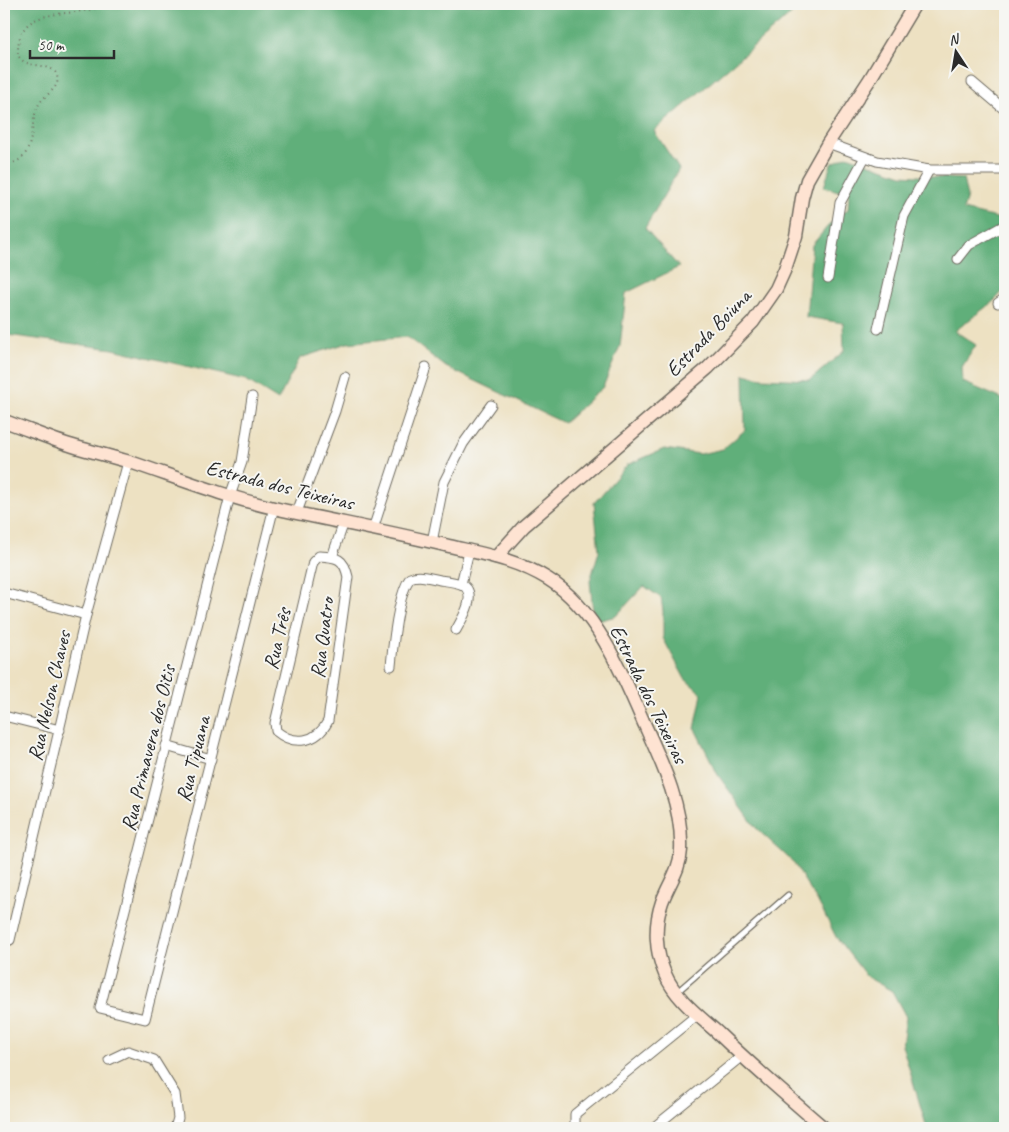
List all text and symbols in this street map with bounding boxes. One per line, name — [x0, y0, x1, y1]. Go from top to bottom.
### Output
scale bar — [30, 28, 114, 60]
north arrow — [932, 28, 982, 78]
text: N — [947, 30, 962, 49]
text: 50 m — [38, 36, 65, 55]
street label: Estrada Boiuna — [660, 282, 758, 382]
street label: Estrada dos Teixeiras — [203, 454, 358, 516]
street label: Rua Quatro — [304, 594, 340, 680]
street label: Rua Três — [257, 604, 297, 672]
street label: Estrada dos Teixeiras — [604, 620, 695, 769]
street label: Rua Nelson Chaves — [21, 627, 77, 763]
street label: Rua Primavera dos Oitis — [115, 660, 182, 834]
street label: Rua Tipuana — [170, 711, 217, 805]

